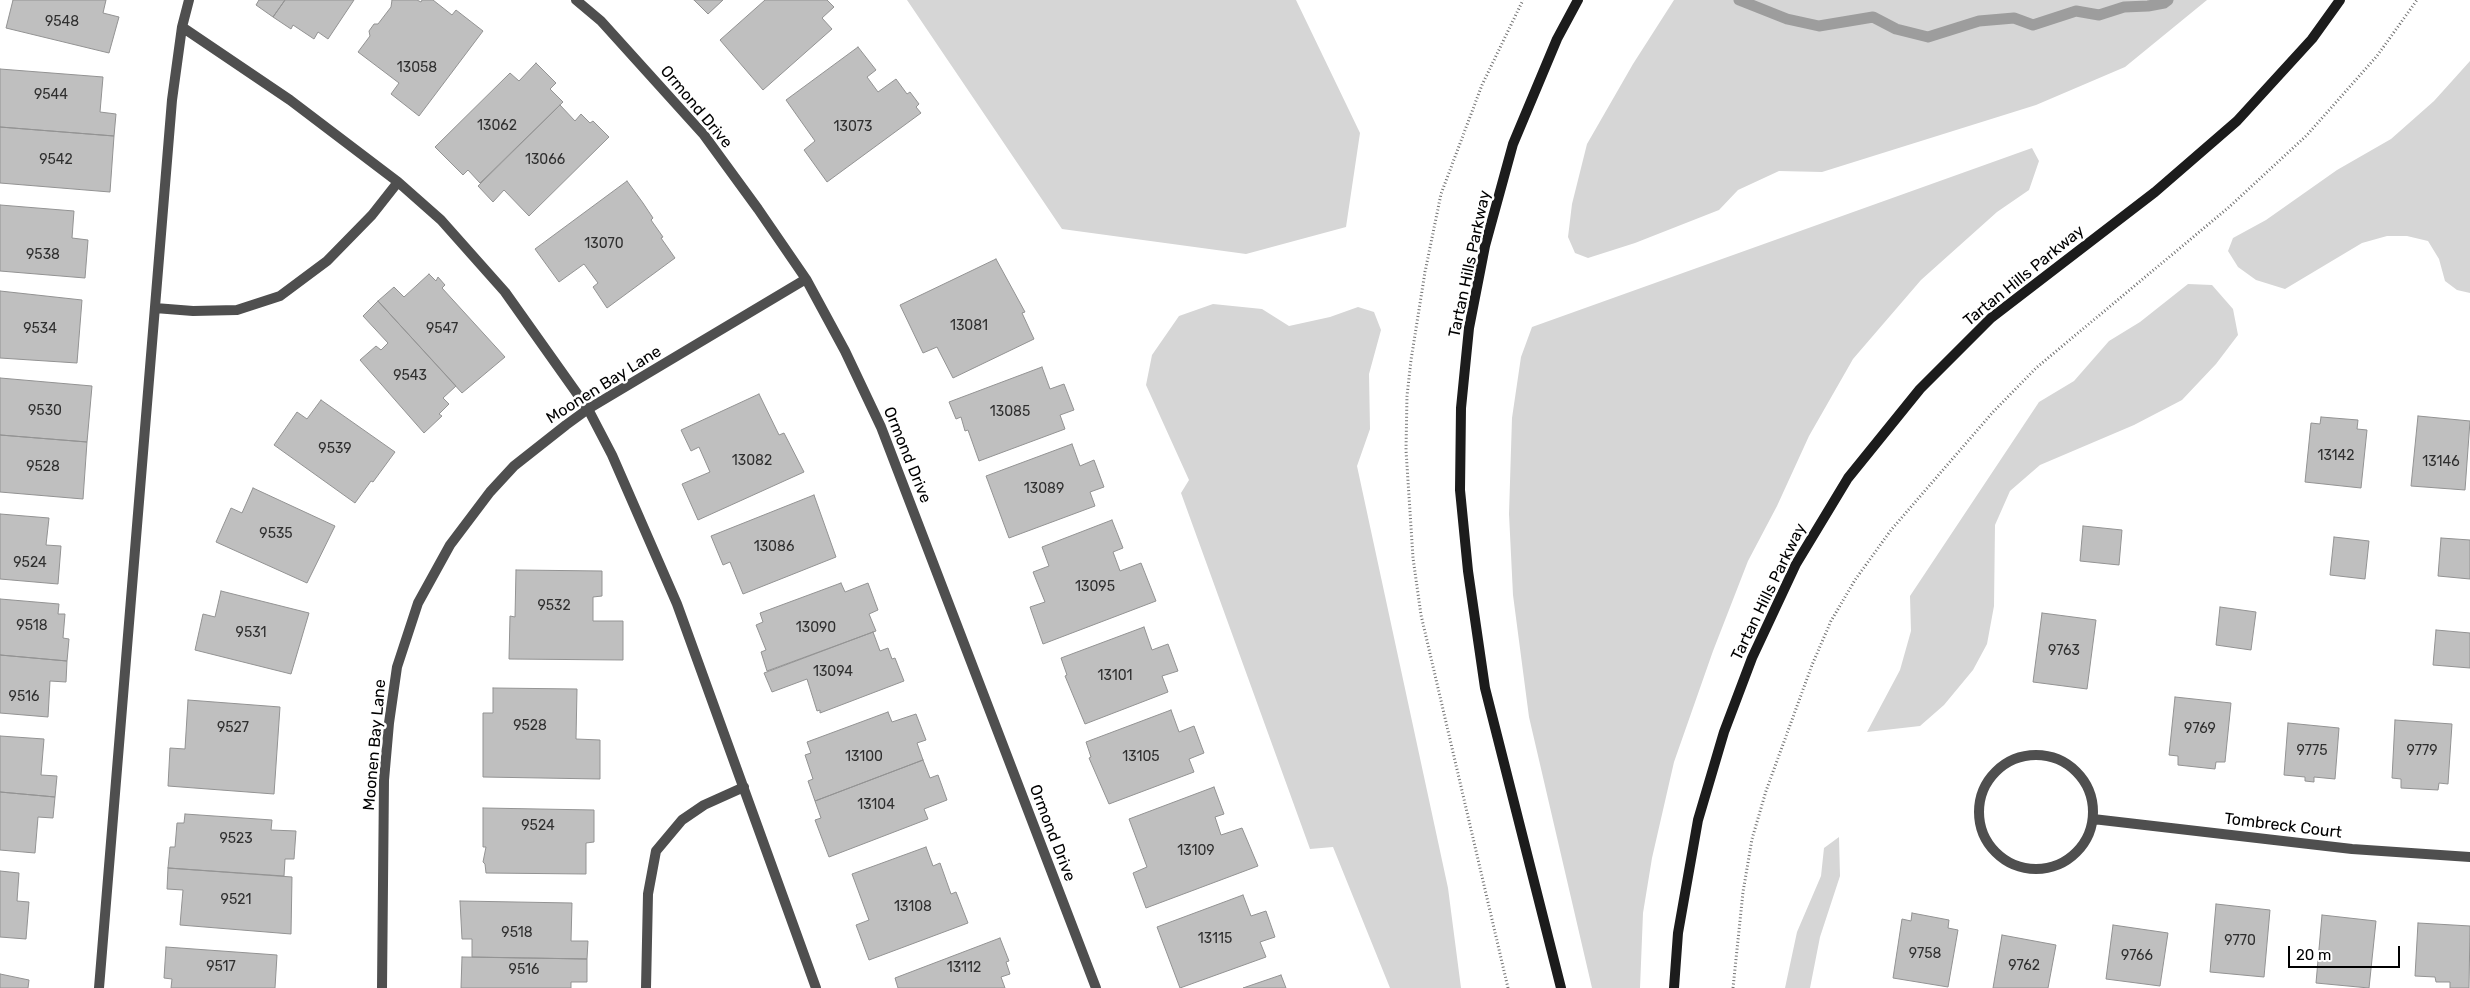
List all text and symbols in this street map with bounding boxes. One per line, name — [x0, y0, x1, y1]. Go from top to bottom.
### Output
house number: 9548 — [45, 14, 79, 30]
house number: 13058 — [397, 60, 437, 76]
street label: Ormond Drive — [656, 62, 736, 152]
house number: 9544 — [34, 87, 68, 103]
house number: 13062 — [477, 118, 517, 134]
house number: 13073 — [834, 119, 872, 135]
house number: 9542 — [39, 152, 73, 168]
house number: 13066 — [525, 152, 565, 168]
street label: Tartan Hills Parkway — [1445, 189, 1495, 339]
street label: Tartan Hills Parkway — [1960, 221, 2088, 331]
house number: 13070 — [584, 236, 624, 252]
house number: 9538 — [26, 247, 60, 263]
house number: 13081 — [950, 318, 988, 334]
house number: 9534 — [23, 321, 57, 337]
house number: 9547 — [426, 321, 458, 337]
street label: Moonen Bay Lane — [543, 342, 665, 428]
house number: 9543 — [393, 368, 427, 384]
house number: 9530 — [28, 403, 62, 419]
street label: Ormond Drive — [879, 404, 935, 506]
house number: 13085 — [990, 404, 1030, 420]
house number: 9539 — [318, 441, 352, 457]
house number: 13142 — [2317, 448, 2355, 464]
house number: 13082 — [732, 453, 772, 469]
house number: 13146 — [2422, 454, 2460, 470]
house number: 9528 — [26, 459, 60, 475]
house number: 13089 — [1024, 481, 1064, 497]
street label: Tartan Hills Parkway — [1728, 520, 1810, 664]
house number: 9535 — [259, 526, 293, 542]
house number: 13086 — [754, 539, 794, 555]
house number: 9524 — [13, 555, 47, 571]
house number: 13095 — [1075, 579, 1115, 595]
house number: 9532 — [537, 598, 571, 614]
house number: 9518 — [16, 618, 48, 634]
house number: 13090 — [796, 620, 836, 636]
house number: 9531 — [236, 625, 266, 641]
house number: 9763 — [2048, 643, 2080, 659]
house number: 13094 — [813, 664, 853, 680]
house number: 13101 — [1097, 668, 1133, 684]
street label: Moonen Bay Lane — [360, 678, 390, 812]
house number: 9516 — [9, 689, 39, 705]
house number: 9528 — [513, 718, 547, 734]
house number: 9527 — [217, 720, 249, 736]
house number: 9769 — [2184, 721, 2216, 737]
house number: 9775 — [2297, 743, 2327, 759]
house number: 9779 — [2407, 743, 2437, 759]
house number: 13100 — [845, 749, 883, 765]
house number: 13105 — [1122, 749, 1160, 765]
street label: Ormond Drive — [1025, 782, 1079, 884]
house number: 13104 — [857, 797, 895, 813]
street label: Tombreck Court — [2223, 809, 2343, 843]
house number: 9524 — [521, 818, 555, 834]
house number: 9523 — [219, 831, 253, 847]
house number: 13109 — [1177, 843, 1215, 859]
house number: 9521 — [221, 892, 251, 908]
house number: 13108 — [894, 899, 932, 915]
house number: 9518 — [501, 925, 533, 941]
house number: 13115 — [1198, 931, 1232, 947]
house number: 9770 — [2224, 933, 2256, 949]
scale bar — [2290, 936, 2402, 968]
house number: 9758 — [1909, 946, 1941, 962]
text: 20 m — [2296, 946, 2331, 964]
house number: 9766 — [2121, 948, 2153, 964]
house number: 9762 — [2008, 958, 2040, 974]
house number: 9517 — [206, 959, 236, 975]
house number: 13112 — [947, 960, 981, 976]
house number: 9516 — [509, 962, 539, 978]

